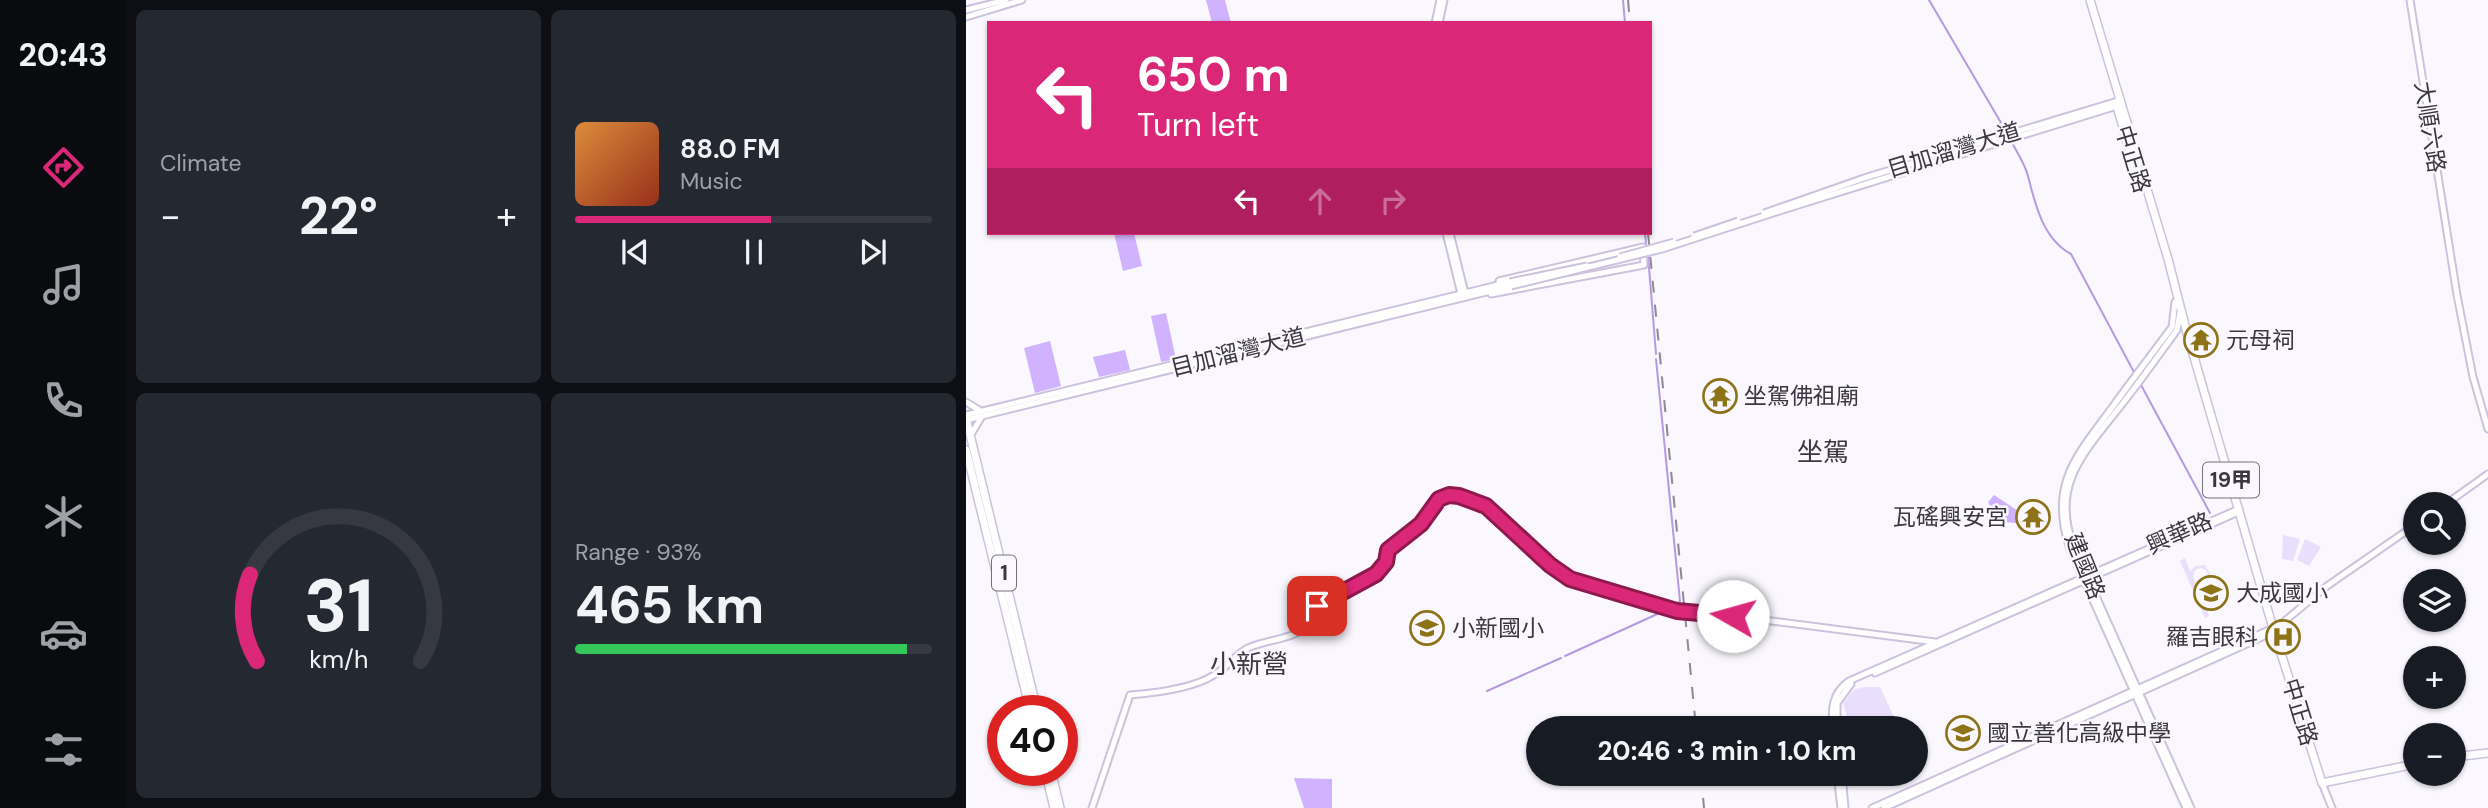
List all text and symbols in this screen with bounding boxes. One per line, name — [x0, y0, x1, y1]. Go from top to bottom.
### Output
text: 20:43 — [18, 34, 108, 76]
text: 650 m — [1137, 42, 1290, 106]
icon: left — [1022, 49, 1113, 140]
street label: 大順六路 — [2408, 79, 2452, 175]
text: Turn left — [1137, 104, 1259, 146]
street label: 目加溜灣大道 — [1884, 115, 2024, 185]
street label: 中正路 — [2109, 122, 2157, 196]
text: 88.0 FM — [680, 132, 780, 166]
icon: directions — [39, 143, 88, 192]
text: Climate — [160, 148, 242, 178]
text: Music — [680, 166, 743, 196]
text: 22° — [299, 182, 378, 250]
icon: left — [1228, 182, 1266, 220]
icon: ahead — [1301, 182, 1339, 220]
icon: right — [1374, 182, 1412, 220]
text: − — [160, 191, 181, 241]
text: + — [496, 191, 517, 241]
icon: previous — [616, 233, 654, 271]
icon: pause — [735, 233, 773, 271]
icon: next — [854, 233, 892, 271]
icon: music — [39, 260, 88, 309]
street label: 目加溜灣大道 — [1167, 321, 1309, 383]
temple icon: 元母祠 — [2182, 321, 2220, 359]
place label: 元母祠 — [2226, 325, 2295, 355]
icon: phone — [39, 376, 88, 425]
temple icon: 坐駕佛祖廟 — [1701, 377, 1739, 415]
place label: 坐駕佛祖廟 — [1744, 381, 1859, 411]
district label: 坐駕 — [1797, 435, 1849, 469]
road number: 19甲 — [2203, 462, 2259, 498]
icon: climate — [39, 492, 88, 541]
map controls — [2403, 492, 2466, 786]
button: search — [2403, 492, 2466, 555]
temple icon: 瓦磘興安宮 — [2014, 498, 2052, 536]
place label: 瓦磘興安宮 — [1893, 502, 2008, 532]
street label: 興華路 — [2141, 505, 2217, 561]
street label: 建國路 — [2058, 528, 2112, 604]
text: Range · 93% — [575, 537, 702, 567]
road number: 1 — [992, 556, 1016, 590]
text: 31 — [304, 560, 373, 655]
button: layers — [2403, 569, 2466, 632]
text: 465 km — [575, 571, 764, 639]
school or university icon: 大成國小 — [2192, 574, 2230, 612]
pin — [1287, 576, 1347, 636]
place label: 大成國小 — [2236, 578, 2328, 608]
position arrow — [1696, 579, 1770, 653]
icon: arrive — [1298, 587, 1336, 625]
icon: car — [39, 609, 88, 658]
school or university icon: 小新國小 — [1408, 609, 1446, 647]
place label: 小新國小 — [1452, 613, 1544, 643]
hospital icon: 羅吉眼科 — [2264, 618, 2302, 656]
place label: 羅吉眼科 — [2166, 622, 2258, 652]
text: km/h — [309, 643, 368, 676]
button: + — [2403, 646, 2466, 709]
district label: 小新營 — [1210, 647, 1288, 681]
street label: 中正路 — [2276, 675, 2324, 749]
speed limit sign: 40 — [987, 695, 1078, 786]
school or university icon: 國立善化高級中學 — [1944, 714, 1982, 752]
place label: 國立善化高級中學 — [1987, 718, 2171, 748]
button: − — [2403, 723, 2466, 786]
icon: filters — [39, 725, 88, 774]
text: 20:46 · 3 min · 1.0 km — [1597, 734, 1857, 768]

